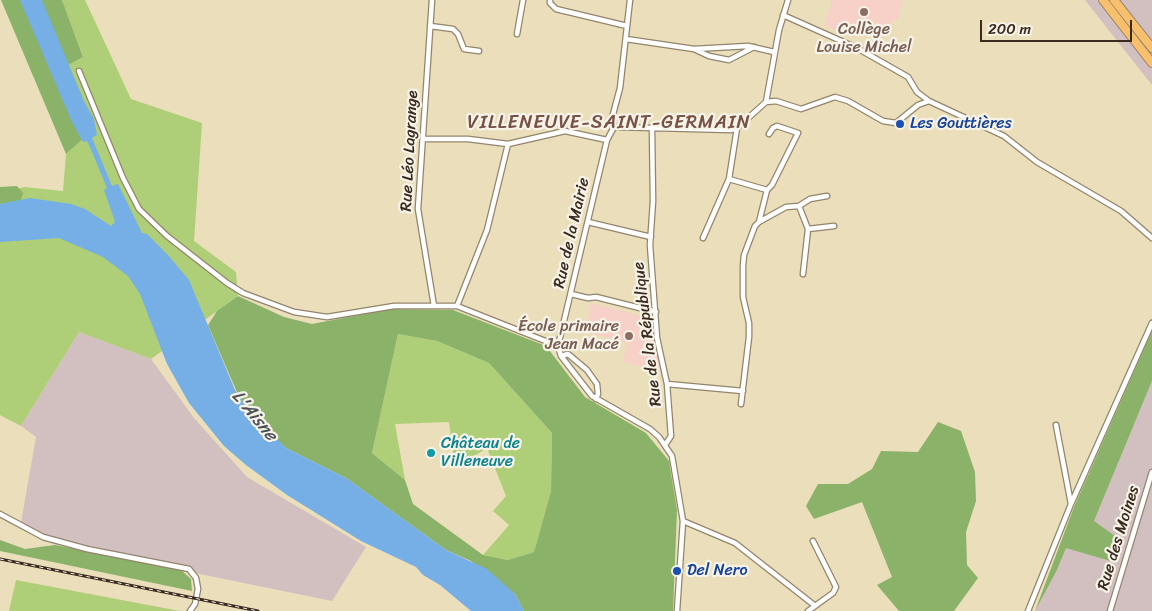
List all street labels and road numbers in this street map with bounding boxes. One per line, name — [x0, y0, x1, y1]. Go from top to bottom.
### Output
street label: Rue Léo Lagrange — [397, 90, 423, 212]
street label: Rue de la Mairie — [550, 176, 594, 290]
street label: Rue de la République — [630, 261, 666, 407]
street label: Rue des Moines — [1094, 483, 1144, 593]

